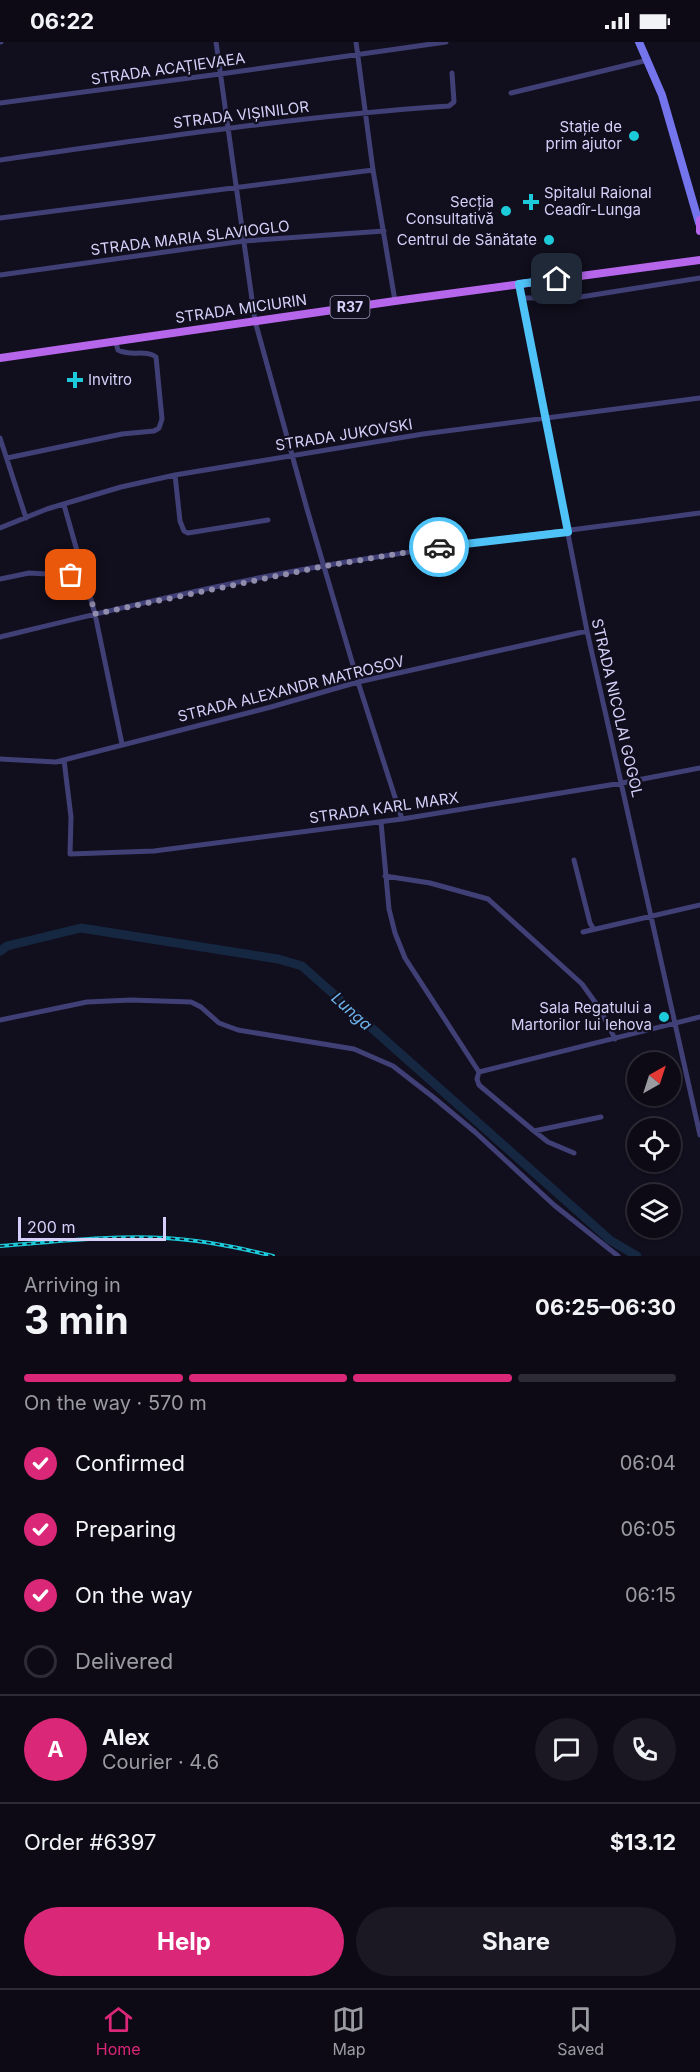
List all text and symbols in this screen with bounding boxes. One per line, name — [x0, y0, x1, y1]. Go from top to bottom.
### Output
text: 06:22 — [30, 8, 94, 34]
street label: STRADA ACAȚIEVAEA — [90, 48, 246, 89]
street label: STRADA VIȘINILOR — [172, 97, 310, 132]
place label: Stație de prim ajutor — [546, 117, 622, 153]
marker: Stație de prim ajutor — [627, 129, 641, 143]
place label: Spitalul Raional Ceadîr-Lunga — [544, 183, 652, 219]
place label: Secția Consultativă — [406, 192, 494, 228]
marker: Spitalul Raional Ceadîr-Lunga — [522, 193, 540, 211]
marker: Secția Consultativă — [499, 204, 513, 218]
street label: STRADA MARIA SLAVIOGLO — [89, 216, 291, 259]
place label: Centrul de Sănătate — [397, 230, 537, 249]
marker: Centrul de Sănătate — [542, 233, 556, 247]
pin — [531, 253, 582, 304]
icon: home — [540, 262, 573, 295]
street label: STRADA MICIURIN — [174, 290, 308, 327]
road number: R37 — [330, 296, 370, 318]
place label: Invitro — [88, 370, 132, 389]
marker: Invitro — [66, 371, 84, 389]
street label: STRADA JUKOVSKI — [274, 414, 414, 455]
courier — [409, 517, 469, 577]
icon: car — [423, 531, 456, 564]
pin — [45, 549, 96, 600]
icon: bag — [54, 558, 87, 591]
street label: STRADA NICOLAI GOGOL — [588, 617, 647, 799]
street label: STRADA ALEXANDR MATROSOV — [176, 651, 406, 726]
street label: STRADA KARL MARX — [308, 788, 460, 827]
water label: Lunga — [328, 988, 377, 1034]
place label: Sala Regatului a Martorilor lui Iehova — [511, 998, 652, 1034]
marker: Sala Regatului a Martorilor lui Iehova — [657, 1010, 671, 1024]
north arrow — [627, 1052, 681, 1106]
map controls — [627, 1052, 681, 1238]
button: locate — [627, 1118, 681, 1172]
button: layers — [627, 1184, 681, 1238]
scale bar — [18, 1214, 166, 1242]
text: 200 m — [27, 1217, 75, 1237]
text: Arriving in — [24, 1273, 121, 1297]
text: 06:25–06:30 — [535, 1294, 676, 1320]
text: 3 min — [24, 1296, 129, 1343]
text: On the way · 570 m — [24, 1391, 207, 1415]
icon: check — [24, 1447, 57, 1480]
text: Confirmed — [75, 1450, 185, 1476]
text: 06:04 — [620, 1451, 676, 1475]
icon: check — [24, 1513, 57, 1546]
text: Preparing — [75, 1516, 176, 1542]
text: 06:05 — [620, 1517, 676, 1541]
icon: check — [24, 1579, 57, 1612]
text: On the way — [75, 1582, 193, 1608]
text: 06:15 — [625, 1583, 676, 1607]
text: Delivered — [75, 1648, 173, 1674]
button: chat — [535, 1718, 598, 1781]
button: phone — [613, 1718, 676, 1781]
text: Alex — [102, 1724, 150, 1750]
text: A — [47, 1736, 64, 1762]
text: Courier · 4.6 — [102, 1750, 219, 1774]
text: Order #6397 — [24, 1829, 156, 1855]
text: $13.12 — [610, 1829, 676, 1855]
button: Help — [24, 1907, 344, 1976]
button: Share — [356, 1907, 676, 1976]
tab: Home — [96, 2003, 141, 2059]
tab: Map — [332, 2003, 366, 2059]
tab: Saved — [557, 2003, 604, 2059]

